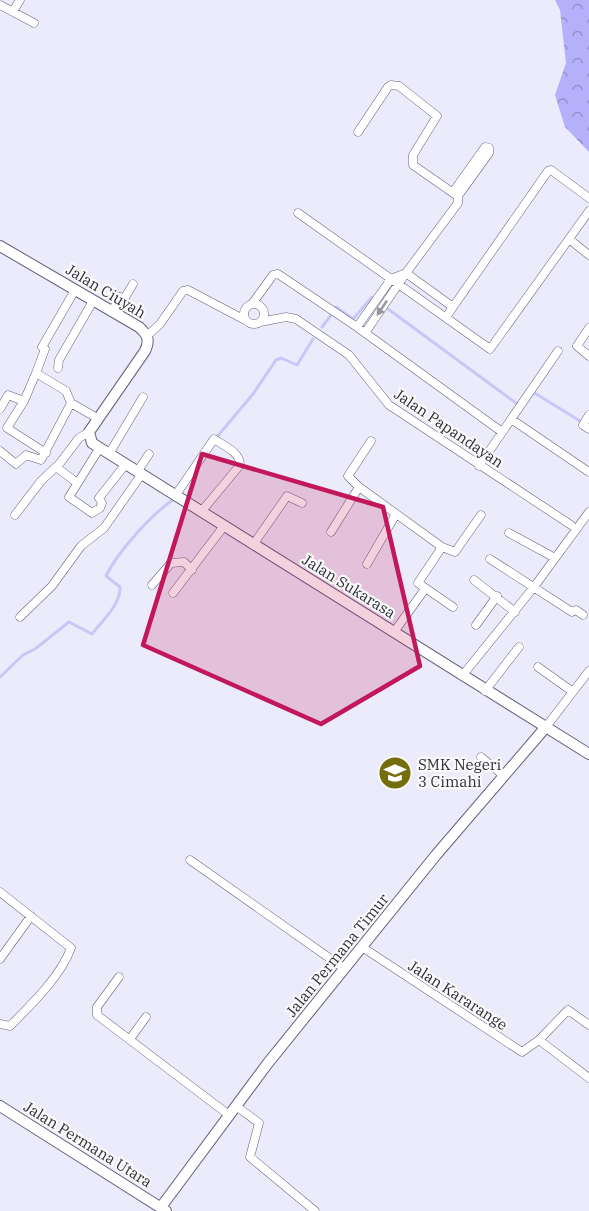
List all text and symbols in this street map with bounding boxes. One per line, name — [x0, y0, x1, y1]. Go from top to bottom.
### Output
street label: Jalan Ciuyah — [63, 260, 149, 322]
one-way arrow — [376, 300, 388, 316]
street label: Jalan Papandayan — [391, 384, 508, 472]
street label: Jalan Sukarasa — [299, 550, 399, 622]
school or university icon: SMK Negeri 3 Cimahi — [377, 755, 413, 791]
place label: SMK Negeri 3 Cimahi — [418, 755, 501, 791]
street label: Jalan Permana Timur — [281, 889, 393, 1020]
street label: Jalan Kararange — [405, 956, 511, 1034]
street label: Jalan Permana Utara — [20, 1097, 156, 1191]

